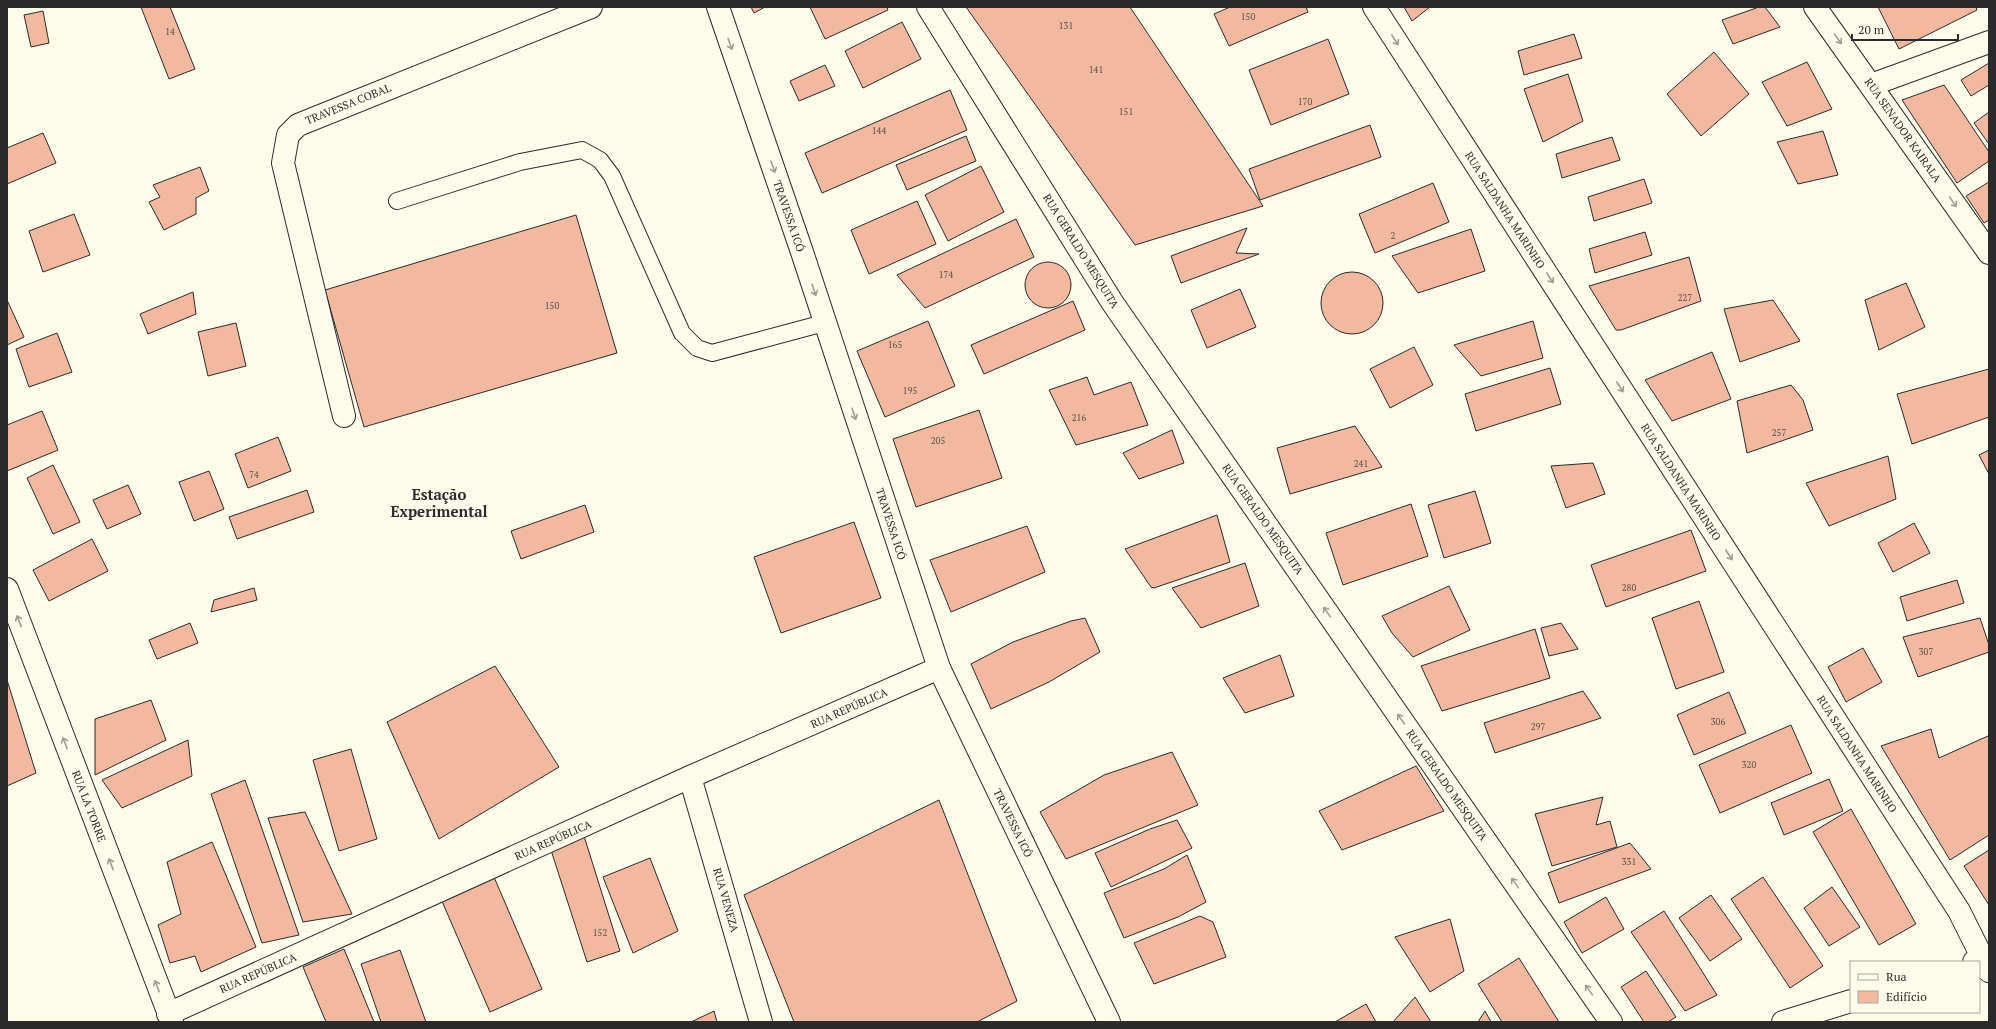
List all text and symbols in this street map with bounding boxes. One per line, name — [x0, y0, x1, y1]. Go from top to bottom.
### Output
house number: 150 — [1241, 11, 1255, 23]
scale bar — [1852, 16, 1958, 42]
house number: 131 — [1059, 20, 1073, 32]
text: 20 m — [1858, 22, 1885, 37]
house number: 14 — [165, 26, 175, 38]
one-way arrow — [1834, 33, 1842, 44]
one-way arrow — [1392, 34, 1400, 46]
one-way arrow — [727, 37, 734, 50]
house number: 141 — [1089, 64, 1103, 76]
street label: RUA SENADOR KAIRALA — [1862, 75, 1945, 185]
street label: TRAVESSA COBAL — [303, 80, 393, 128]
house number: 170 — [1298, 96, 1312, 108]
house number: 151 — [1119, 106, 1133, 118]
house number: 144 — [872, 125, 886, 137]
street label: RUA SALDANHA MARINHO — [1462, 149, 1548, 271]
one-way arrow — [769, 161, 777, 173]
street label: TRAVESSA ICÓ — [770, 178, 808, 254]
street label: RUA GERALDO MESQUITA — [1040, 191, 1122, 311]
one-way arrow — [1949, 197, 1957, 208]
house number: 2 — [1391, 230, 1396, 242]
house number: 174 — [939, 269, 953, 281]
one-way arrow — [1546, 272, 1554, 284]
one-way arrow — [811, 283, 818, 296]
house number: 227 — [1678, 292, 1692, 304]
house number: 150 — [545, 300, 559, 312]
house number: 165 — [888, 339, 902, 351]
one-way arrow — [1616, 381, 1624, 392]
house number: 195 — [903, 385, 917, 397]
one-way arrow — [851, 407, 859, 419]
house number: 216 — [1072, 412, 1086, 424]
street label: RUA SALDANHA MARINHO — [1638, 421, 1724, 543]
house number: 257 — [1772, 427, 1786, 439]
house number: 205 — [931, 435, 945, 447]
house number: 241 — [1354, 458, 1368, 470]
street label: RUA GERALDO MESQUITA — [1219, 461, 1307, 578]
house number: 74 — [249, 469, 259, 481]
district label: Estação Experimental — [391, 484, 488, 521]
street label: TRAVESSA ICÓ — [873, 486, 909, 562]
one-way arrow — [1725, 549, 1733, 560]
house number: 280 — [1622, 582, 1636, 594]
one-way arrow — [1323, 607, 1331, 618]
one-way arrow — [15, 616, 23, 628]
house number: 307 — [1919, 646, 1933, 658]
street label: RUA REPÚBLICA — [808, 685, 890, 731]
street label: RUA SALDANHA MARINHO — [1814, 693, 1900, 815]
one-way arrow — [1397, 714, 1405, 725]
house number: 306 — [1711, 716, 1725, 728]
house number: 297 — [1531, 721, 1545, 733]
street label: RUA GERALDO MESQUITA — [1403, 727, 1491, 844]
one-way arrow — [61, 737, 69, 749]
house number: 320 — [1742, 759, 1756, 771]
street label: RUA LA TORRE — [69, 768, 109, 844]
street label: TRAVESSA ICÓ — [990, 786, 1036, 860]
street label: RUA REPÚBLICA — [512, 817, 594, 863]
house number: 331 — [1622, 856, 1636, 868]
one-way arrow — [107, 859, 115, 871]
street label: RUA VENEZA — [710, 866, 742, 934]
one-way arrow — [1511, 878, 1519, 889]
house number: 152 — [593, 927, 607, 939]
street label: RUA REPÚBLICA — [217, 950, 299, 996]
legend — [1850, 961, 1980, 1013]
text: Rua — [1886, 969, 1907, 984]
one-way arrow — [153, 980, 161, 992]
one-way arrow — [1585, 985, 1593, 996]
text: Edifício — [1886, 989, 1927, 1004]

